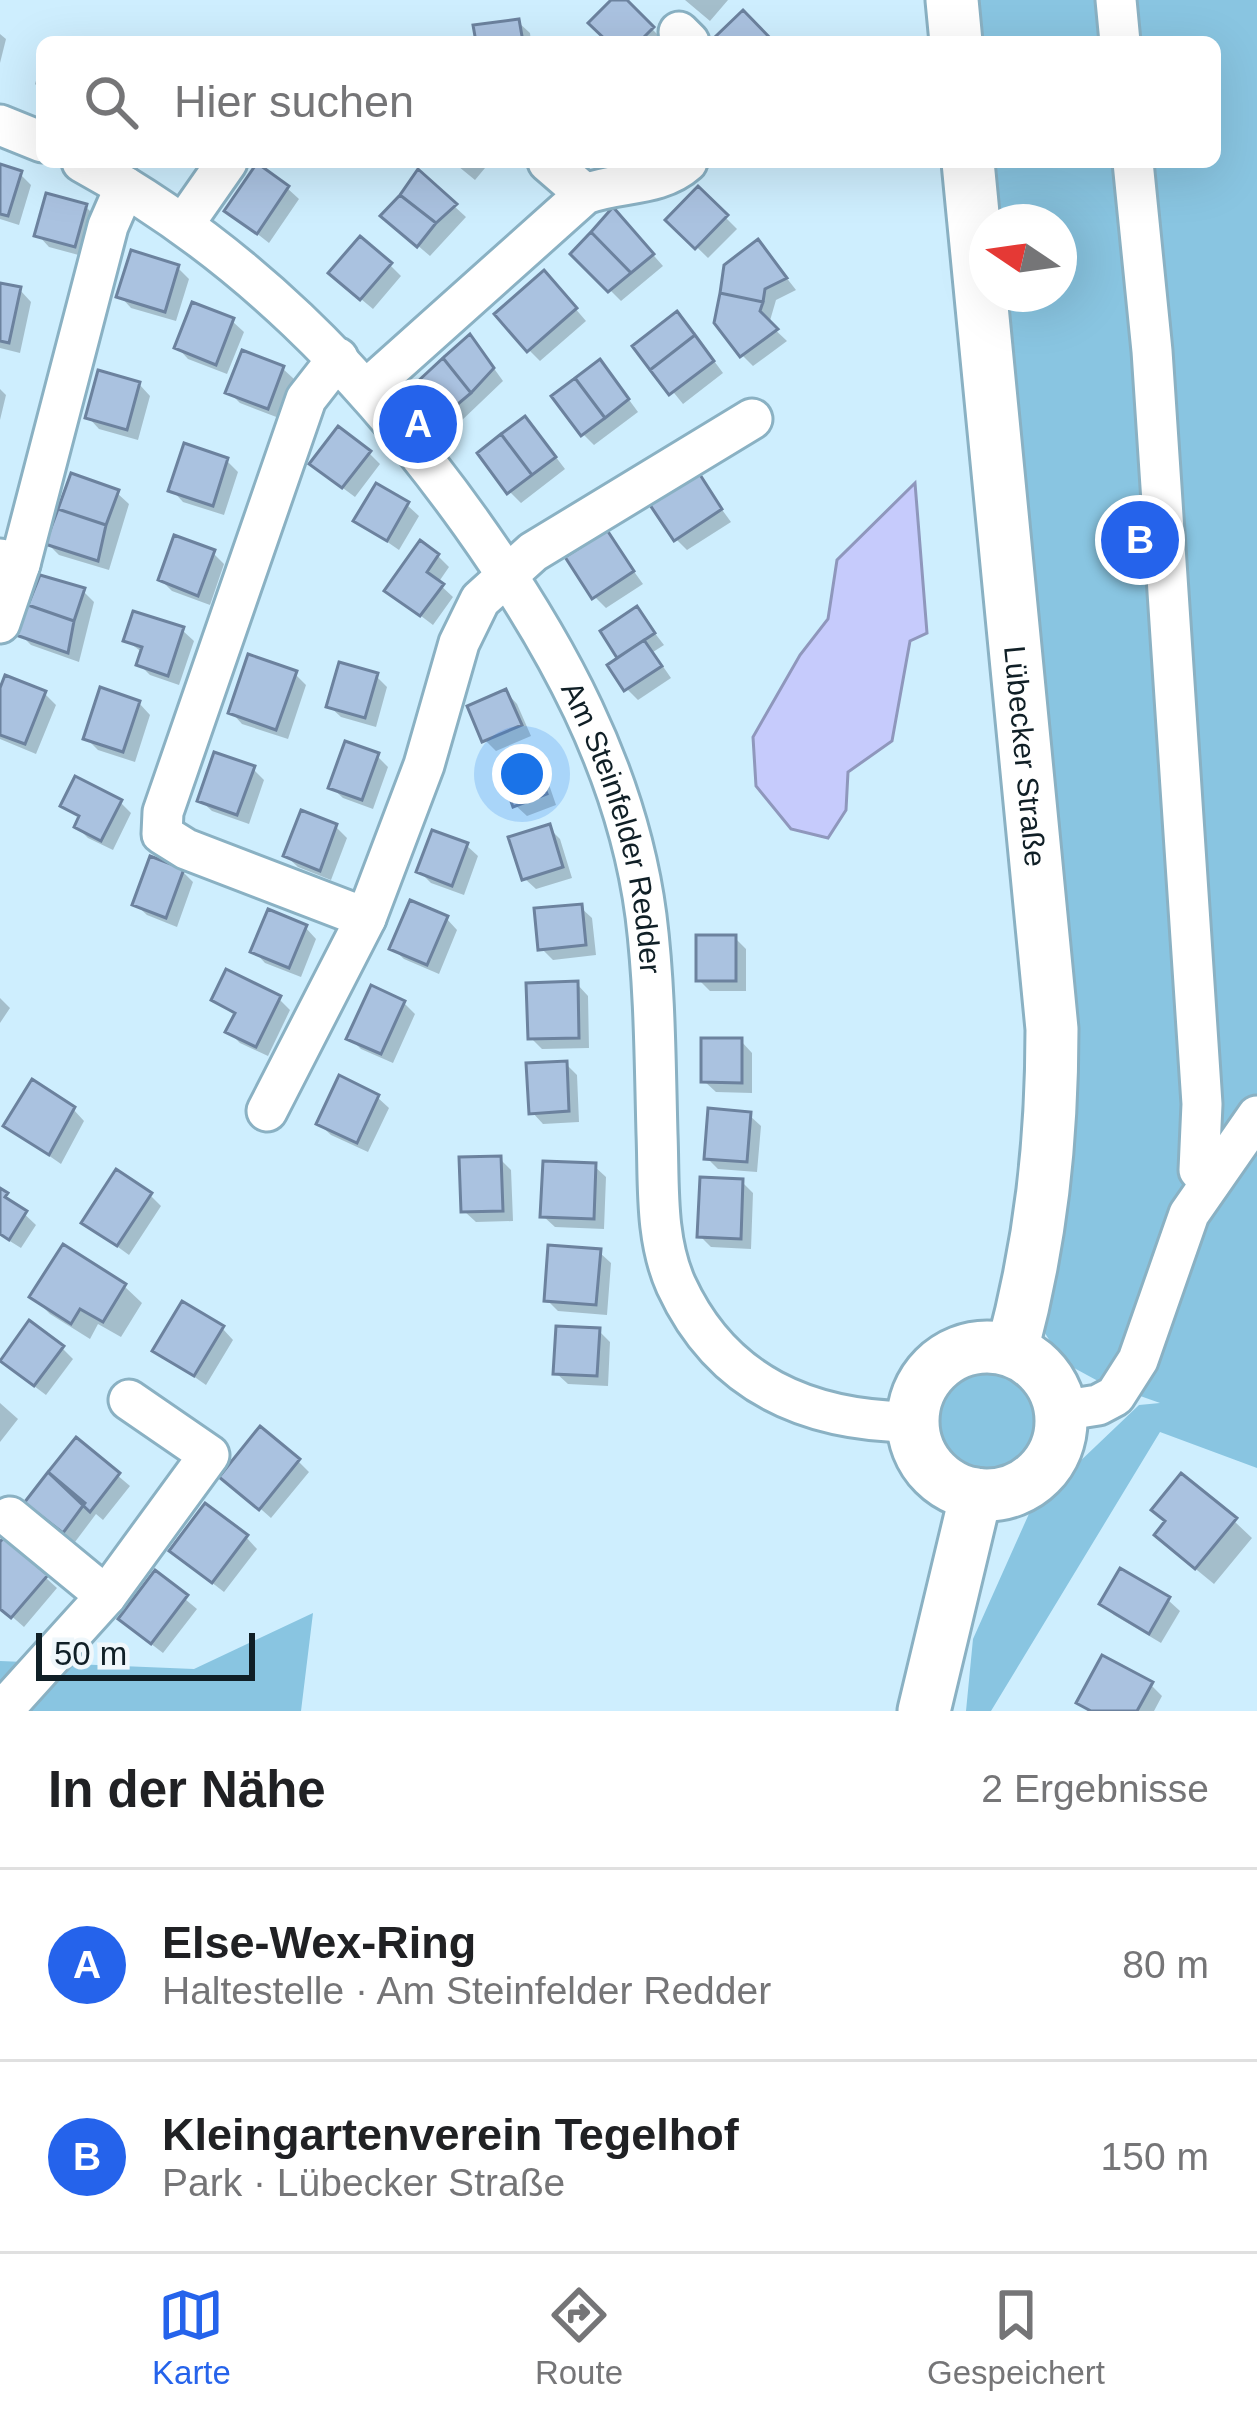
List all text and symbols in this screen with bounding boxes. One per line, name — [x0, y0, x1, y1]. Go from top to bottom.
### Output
search box — [36, 36, 1221, 168]
icon: search — [78, 69, 144, 135]
text: Hier suchen — [174, 76, 414, 127]
north arrow — [969, 204, 1077, 312]
pin: A — [379, 379, 457, 469]
pin: B — [1101, 495, 1179, 585]
street label: Lübecker Straße — [998, 644, 1053, 868]
street label: Am Steinfelder Redder — [556, 676, 668, 975]
your location — [492, 744, 552, 804]
scale bar — [36, 1627, 255, 1680]
text: 50 m — [54, 1635, 127, 1672]
text: In der Nähe — [48, 1761, 326, 1818]
text: 2 Ergebnisse — [981, 1767, 1209, 1810]
text: Else-Wex-Ring — [162, 1917, 476, 1968]
text: A — [73, 1943, 101, 1986]
text: 80 m — [1122, 1943, 1209, 1986]
text: Haltestelle · Am Steinfelder Redder — [162, 1969, 771, 2012]
text: Kleingartenverein Tegelhof — [162, 2109, 739, 2160]
text: B — [73, 2135, 101, 2178]
text: 150 m — [1101, 2135, 1209, 2178]
text: Park · Lübecker Straße — [162, 2161, 565, 2204]
tab: Karte — [152, 2282, 231, 2392]
tab: Route — [535, 2282, 623, 2392]
tab: Gespeichert — [927, 2282, 1105, 2392]

